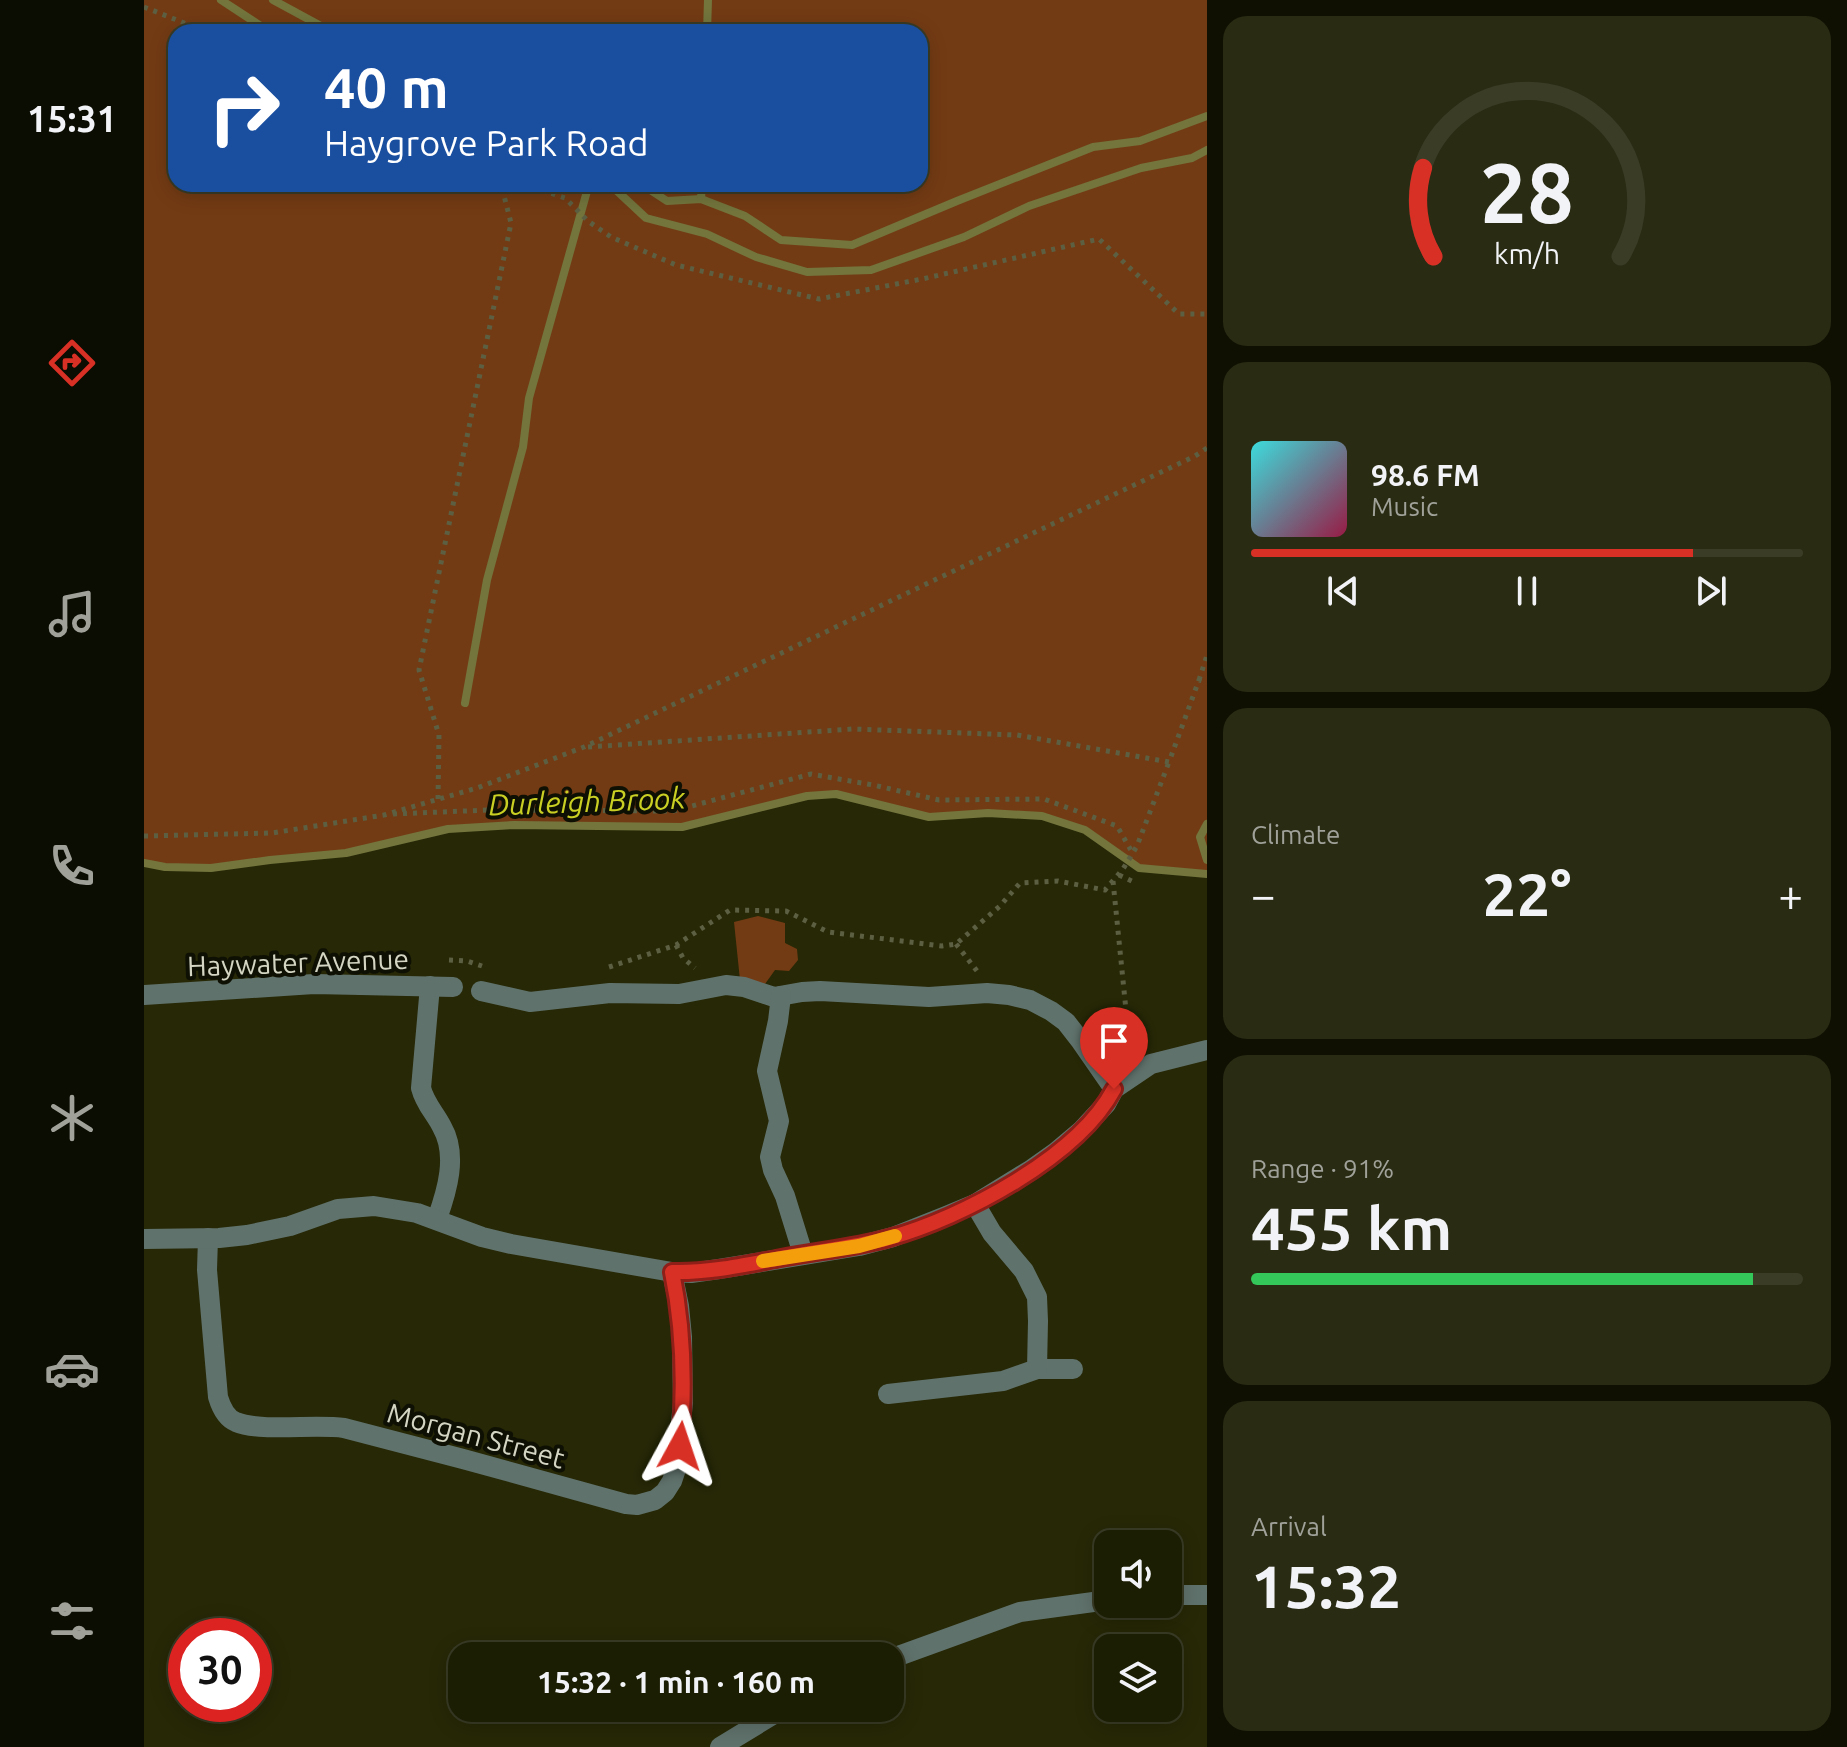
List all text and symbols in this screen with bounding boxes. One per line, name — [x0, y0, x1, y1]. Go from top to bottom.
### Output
icon: right — [192, 56, 296, 160]
text: 40 m — [324, 56, 449, 119]
text: 15:31 — [27, 98, 117, 139]
text: Haygrove Park Road — [324, 122, 649, 163]
text: 28 — [1480, 145, 1574, 239]
text: km/h — [1494, 237, 1560, 269]
icon: directions — [44, 335, 100, 391]
text: 98.6 FM — [1371, 458, 1480, 492]
text: Music — [1371, 492, 1438, 521]
icon: previous — [1321, 569, 1365, 613]
icon: pause — [1505, 569, 1549, 613]
icon: next — [1689, 569, 1733, 613]
icon: music — [44, 586, 100, 642]
water label: Durleigh Brook — [488, 781, 687, 821]
text: Climate — [1251, 820, 1340, 849]
icon: phone — [44, 838, 100, 894]
text: 22° — [1483, 860, 1571, 927]
text: − — [1251, 870, 1276, 919]
text: + — [1778, 870, 1803, 919]
street label: Haywater Avenue — [187, 943, 409, 981]
pin — [1080, 1007, 1148, 1089]
icon: arrive — [1092, 1019, 1136, 1063]
icon: climate — [44, 1090, 100, 1146]
text: Range · 91% — [1251, 1154, 1394, 1183]
text: 455 km — [1251, 1194, 1452, 1261]
icon: car — [44, 1341, 100, 1397]
street label: Morgan Street — [384, 1396, 568, 1474]
position arrow — [638, 1404, 722, 1488]
text: Arrival — [1251, 1512, 1327, 1541]
map controls — [1094, 1530, 1182, 1722]
button: sound — [1094, 1530, 1182, 1618]
text: 15:32 — [1251, 1552, 1401, 1619]
icon: filters — [44, 1593, 100, 1649]
speed limit sign: 30 — [168, 1618, 272, 1722]
button: layers — [1094, 1634, 1182, 1722]
text: 15:32 · 1 min · 160 m — [537, 1665, 815, 1699]

